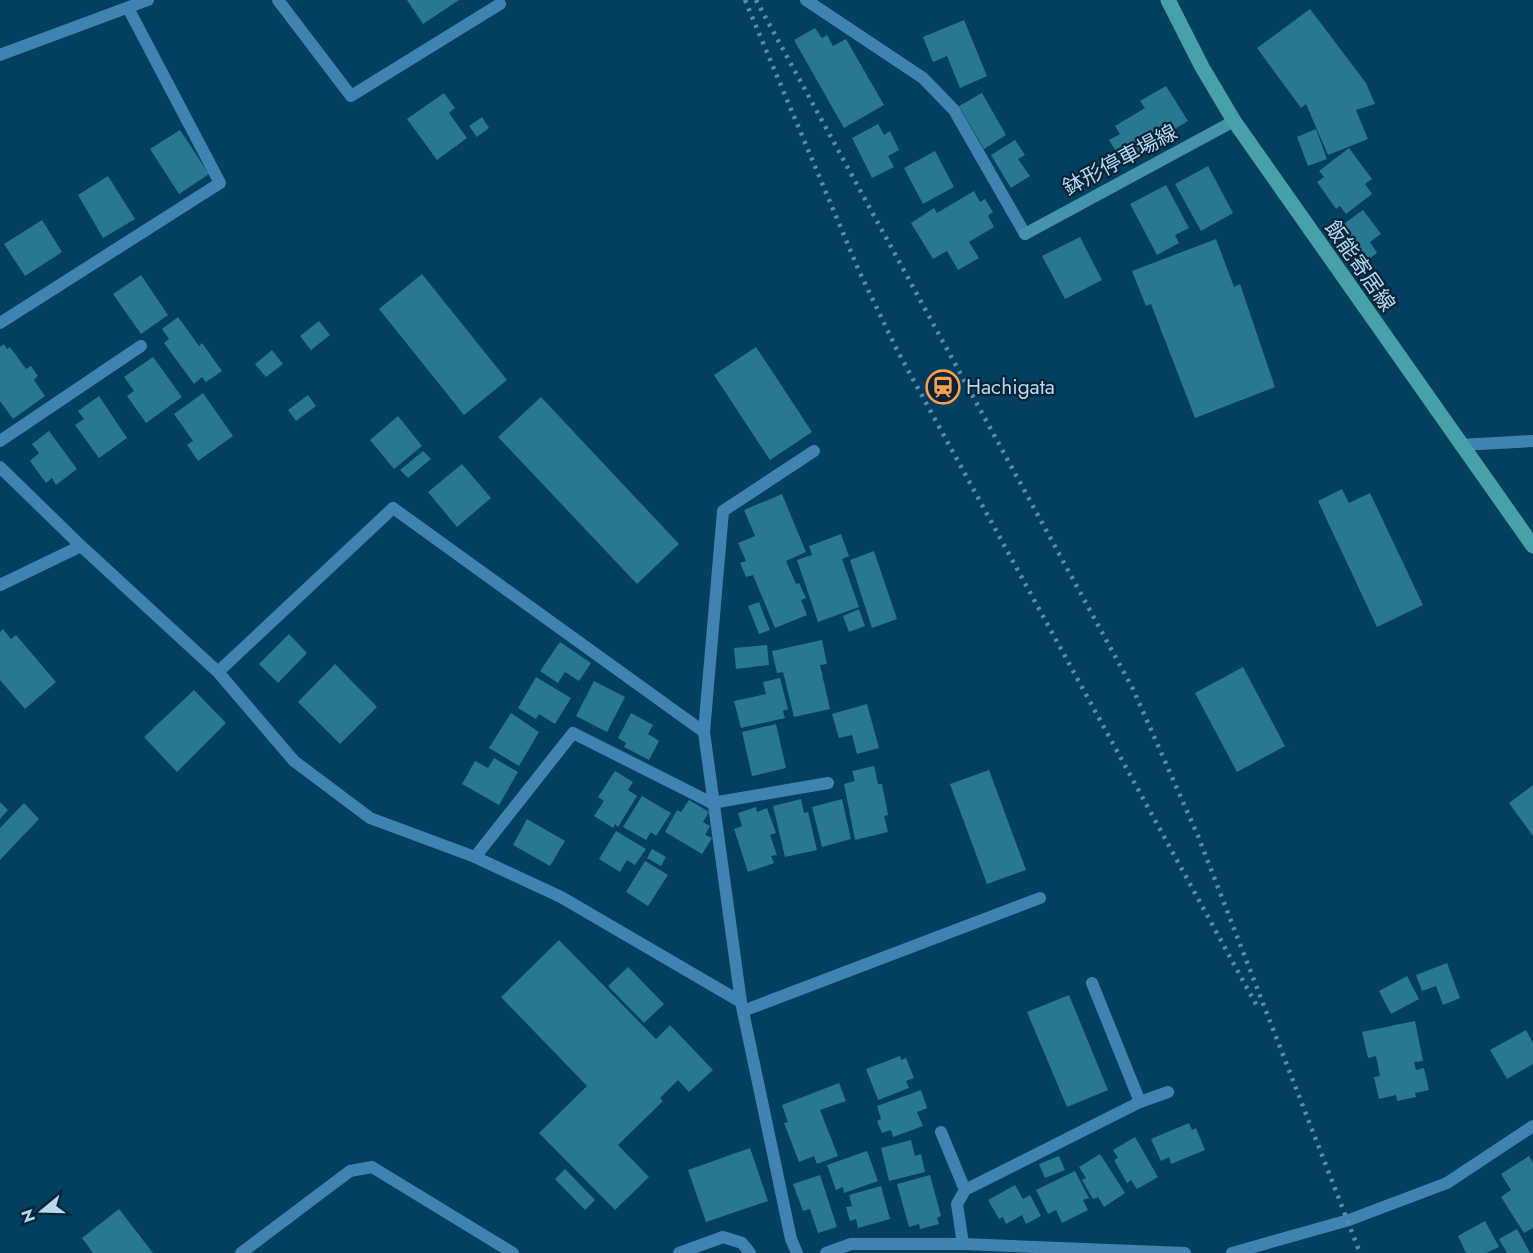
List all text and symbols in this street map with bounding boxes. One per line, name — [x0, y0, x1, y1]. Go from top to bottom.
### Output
street label: 鉢形停車場線 — [1057, 117, 1183, 203]
street label: 飯能寄居線 — [1318, 214, 1402, 318]
station icon: Hachigata — [925, 369, 961, 405]
place label: Hachigata — [966, 372, 1055, 402]
north arrow — [12, 1181, 72, 1241]
text: N — [15, 1206, 41, 1225]

